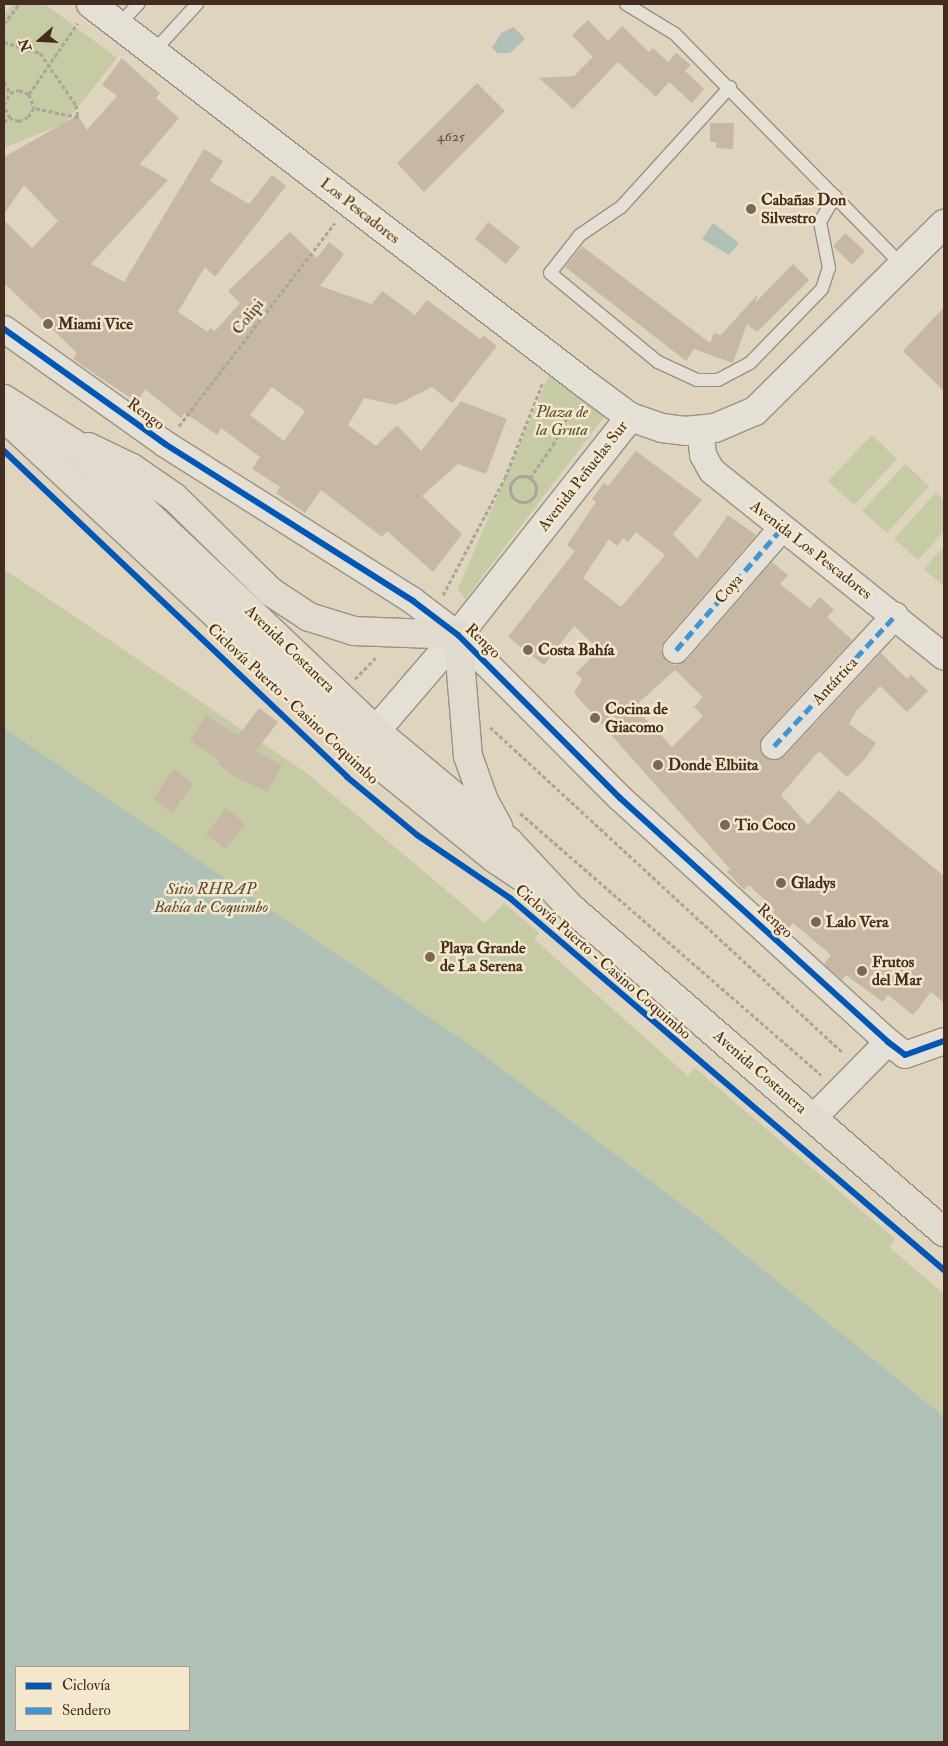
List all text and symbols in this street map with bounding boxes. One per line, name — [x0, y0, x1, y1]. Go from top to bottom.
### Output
north arrow — [15, 15, 65, 65]
text: N — [15, 36, 35, 54]
house number: 4625 — [437, 129, 465, 145]
street label: Los Pescadores — [316, 174, 404, 248]
place label: Cabañas Don Silvestro — [761, 190, 846, 228]
marker: Cabañas Don Silvestro — [745, 203, 757, 215]
street label: Colipi — [228, 295, 268, 339]
place label: Miami Vice — [58, 314, 133, 334]
marker: Miami Vice — [42, 318, 54, 330]
street label: Rengo — [123, 394, 169, 434]
park label: Plaza de la Gruta — [536, 402, 588, 440]
street label: Avenida Peñuelas Sur — [534, 417, 632, 535]
street label: Avenida Los Pescadores — [746, 496, 876, 604]
street label: Coya — [711, 570, 747, 608]
street label: Avenida Costanera — [241, 601, 339, 697]
street label: Ciclovía Puerto - Casino Coquimbo — [203, 620, 383, 788]
street label: Rengo — [461, 620, 505, 662]
place label: Costa Bahía — [538, 640, 614, 660]
marker: Costa Bahía — [522, 644, 534, 656]
street label: Antártica — [808, 653, 862, 709]
place label: Cocina de Giacomo — [605, 699, 668, 737]
marker: Cocina de Giacomo — [589, 712, 601, 724]
place label: Donde Elbiita — [668, 755, 758, 775]
marker: Donde Elbiita — [652, 759, 664, 771]
place label: Tio Coco — [735, 815, 795, 835]
marker: Tio Coco — [719, 819, 731, 831]
place label: Gladys — [791, 873, 836, 893]
marker: Gladys — [775, 877, 787, 889]
park label: Sitio RHRAP Bahía de Coquimbo — [154, 879, 268, 917]
street label: Ciclovía Puerto - Casino Coquimbo — [511, 880, 695, 1044]
street label: Rengo — [753, 900, 797, 942]
place label: Lalo Vera — [826, 912, 888, 932]
marker: Lalo Vera — [810, 916, 822, 928]
place label: Playa Grande de La Serena — [440, 938, 526, 976]
marker: Playa Grande de La Serena — [424, 951, 436, 963]
place label: Frutos del Mar — [872, 952, 922, 990]
marker: Frutos del Mar — [856, 965, 868, 977]
street label: Avenida Costanera — [709, 1026, 811, 1118]
legend — [15, 1666, 190, 1731]
text: Ciclovía — [62, 1676, 110, 1695]
text: Sendero — [62, 1701, 111, 1720]

